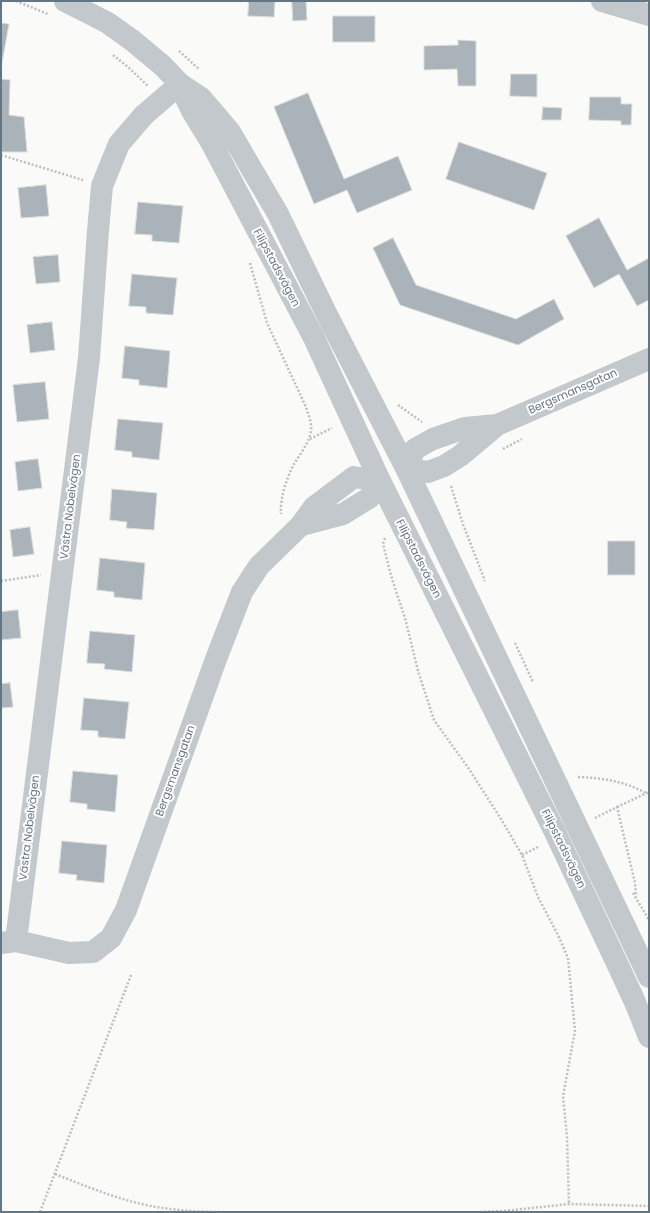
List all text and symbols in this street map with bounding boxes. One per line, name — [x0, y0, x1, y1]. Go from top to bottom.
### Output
street label: Filipstadsvägen — [250, 227, 302, 309]
street label: Bergsmansgatan — [527, 366, 619, 418]
street label: Västra Nobelvägen — [58, 454, 84, 560]
street label: Filipstadsvägen — [393, 518, 443, 600]
street label: Bergsmansgatan — [153, 724, 199, 818]
street label: Västra Nobelvägen — [17, 775, 43, 881]
street label: Filipstadsvägen — [538, 807, 588, 891]

